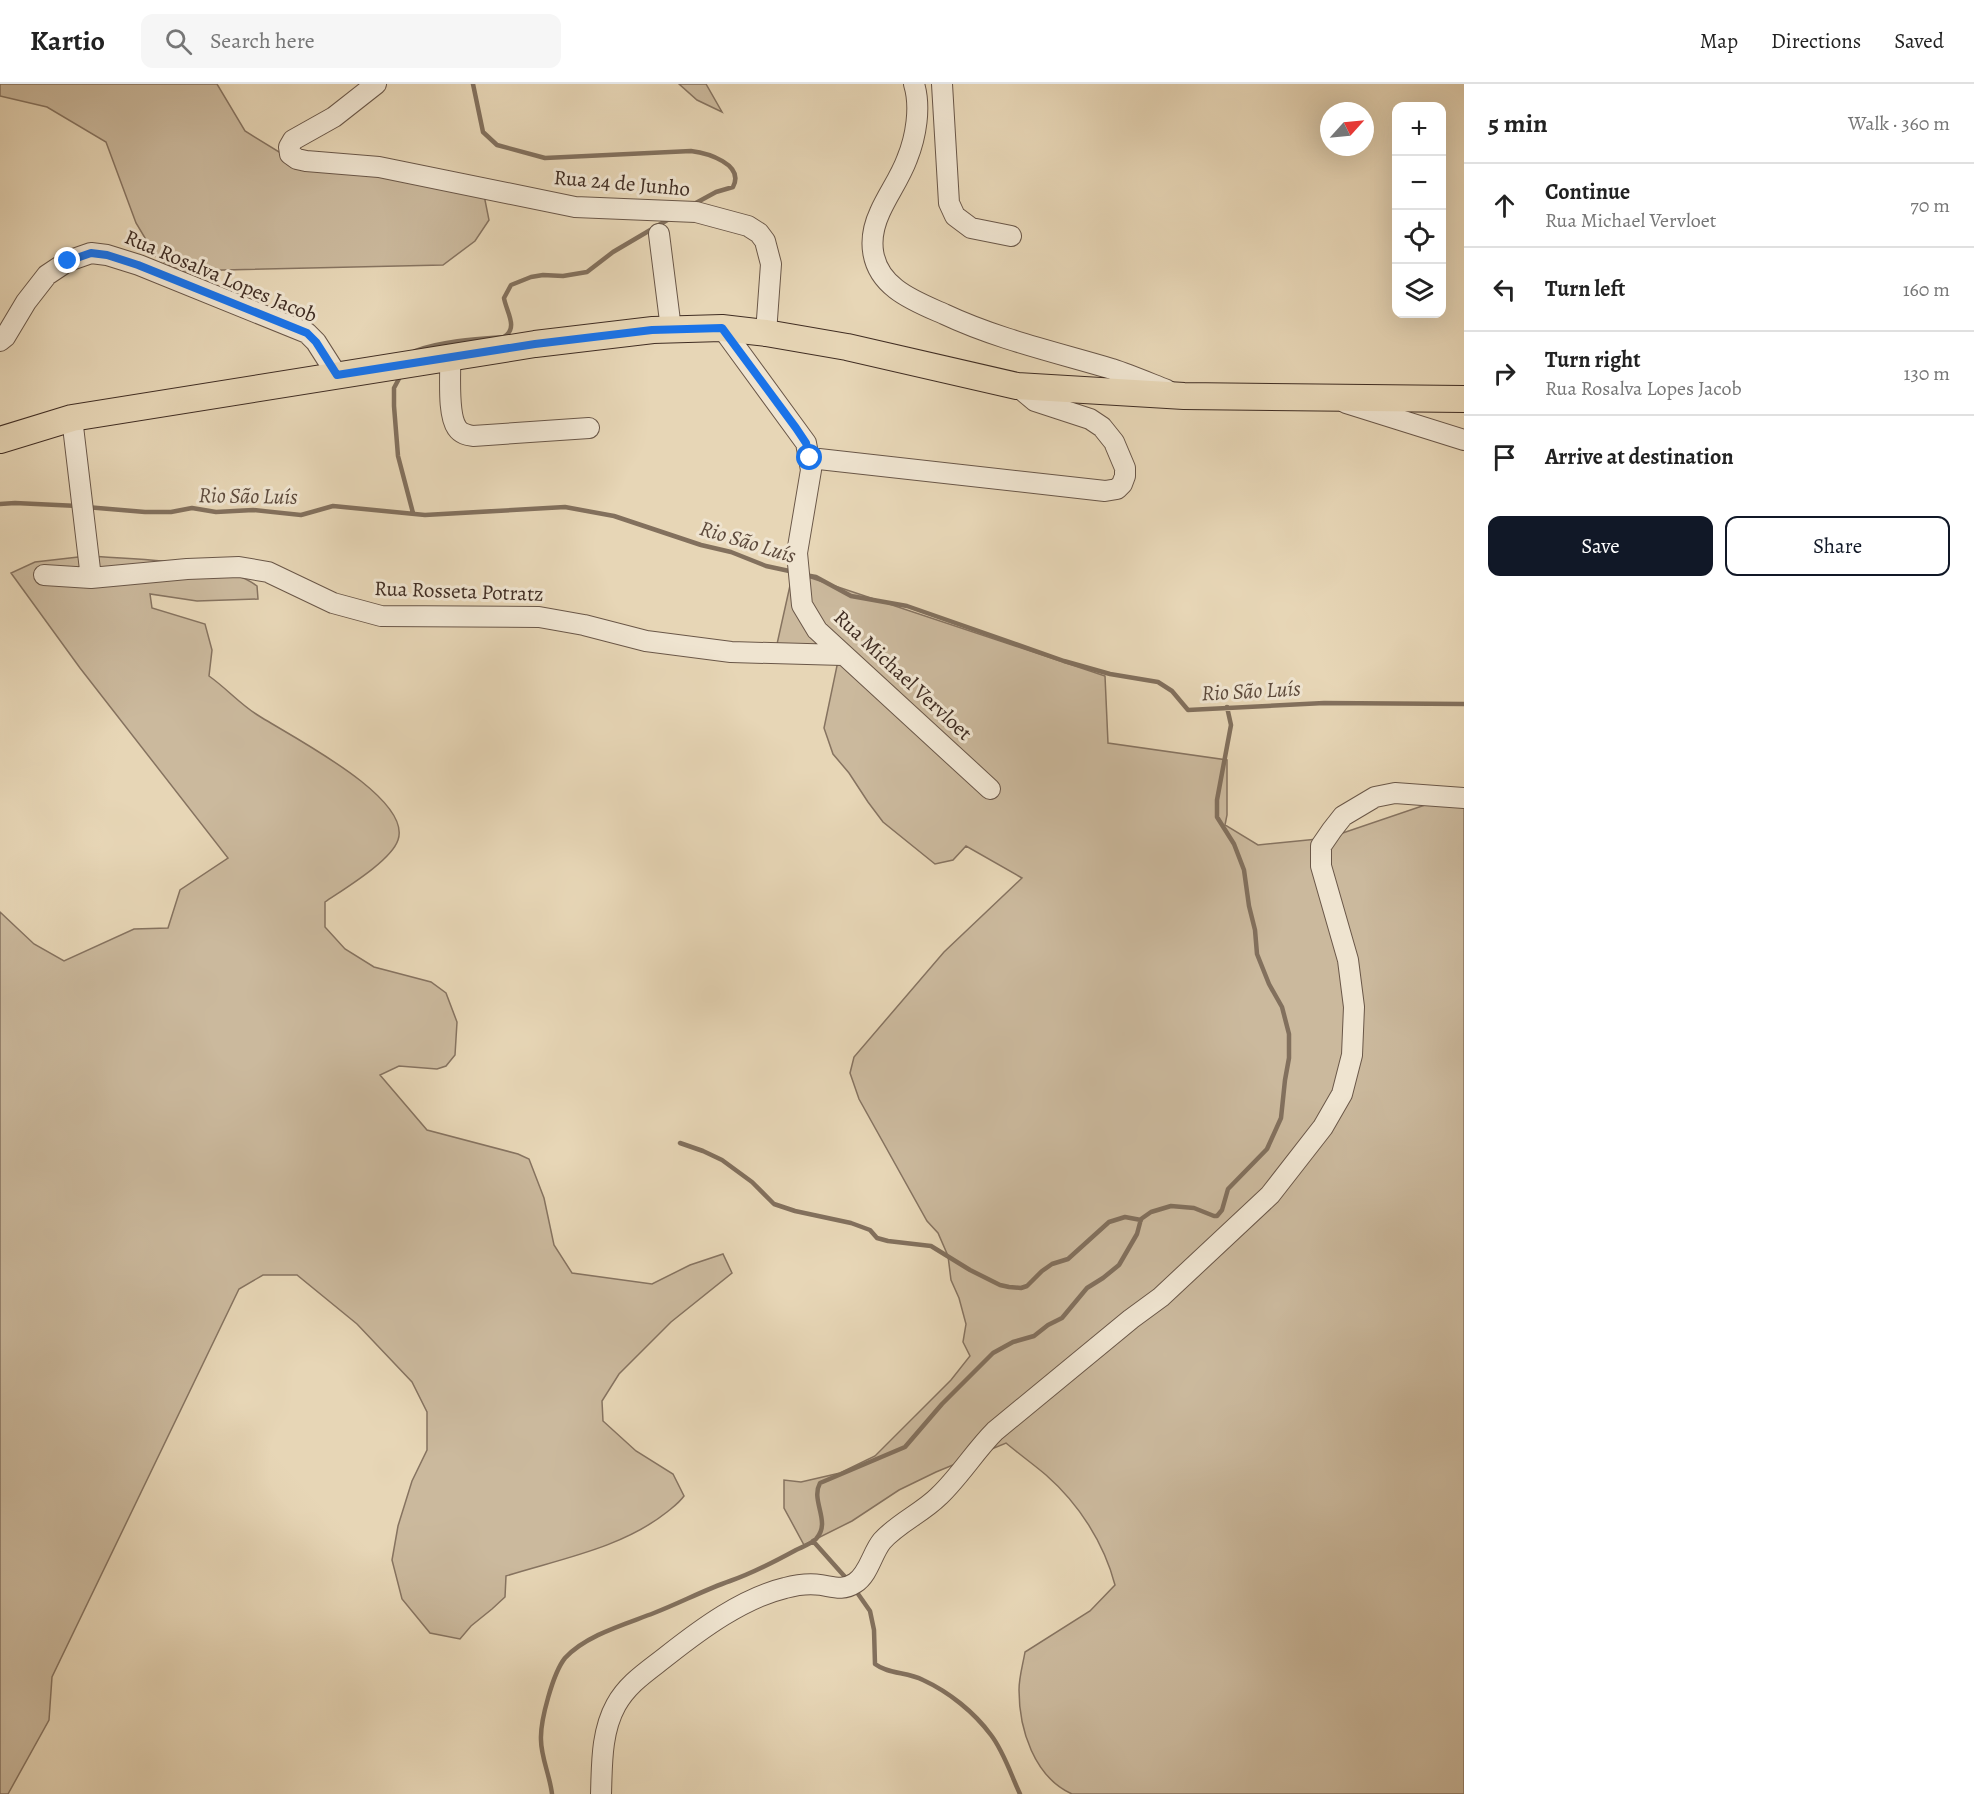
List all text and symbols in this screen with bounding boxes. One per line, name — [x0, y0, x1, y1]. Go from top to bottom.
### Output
search box — [141, 14, 561, 68]
text: Kartio — [30, 22, 105, 60]
icon: search — [162, 25, 195, 58]
text: Search here — [210, 26, 315, 56]
text: Map — [1700, 27, 1738, 55]
text: Directions — [1771, 27, 1861, 55]
text: Saved — [1894, 27, 1944, 55]
north arrow — [1320, 102, 1374, 156]
map controls — [1392, 102, 1446, 318]
button: + — [1392, 102, 1446, 156]
text: 5 min — [1488, 106, 1548, 141]
text: Walk · 360 m — [1848, 110, 1950, 137]
button: − — [1392, 156, 1446, 210]
street label: Rua 24 de Junho — [553, 163, 691, 203]
text: Continue — [1545, 177, 1630, 207]
icon: ahead — [1488, 189, 1521, 222]
text: 70 m — [1910, 192, 1950, 219]
text: Rua Michael Vervloet — [1545, 207, 1716, 234]
button: locate — [1392, 210, 1446, 264]
street label: Rua Rosalva Lopes Jacob — [121, 223, 321, 329]
route end — [54, 247, 80, 273]
button: layers — [1392, 264, 1446, 318]
icon: left — [1488, 273, 1521, 306]
text: Turn left — [1545, 274, 1625, 304]
text: 160 m — [1903, 276, 1950, 303]
text: Turn right — [1545, 345, 1641, 375]
icon: right — [1488, 357, 1521, 390]
text: 130 m — [1904, 360, 1950, 387]
text: Rua Rosalva Lopes Jacob — [1545, 375, 1742, 402]
icon: arrive — [1488, 441, 1521, 474]
text: Arrive at destination — [1545, 442, 1734, 472]
route start — [796, 444, 822, 470]
water label: Rio São Luís — [198, 480, 298, 512]
water label: Rio São Luís — [696, 513, 800, 571]
button: Save — [1488, 516, 1713, 576]
button: Share — [1725, 516, 1950, 576]
street label: Rua Rosseta Potratz — [374, 574, 544, 608]
street label: Rua Michael Vervloet — [828, 603, 978, 747]
water label: Rio São Luís — [1201, 673, 1302, 709]

